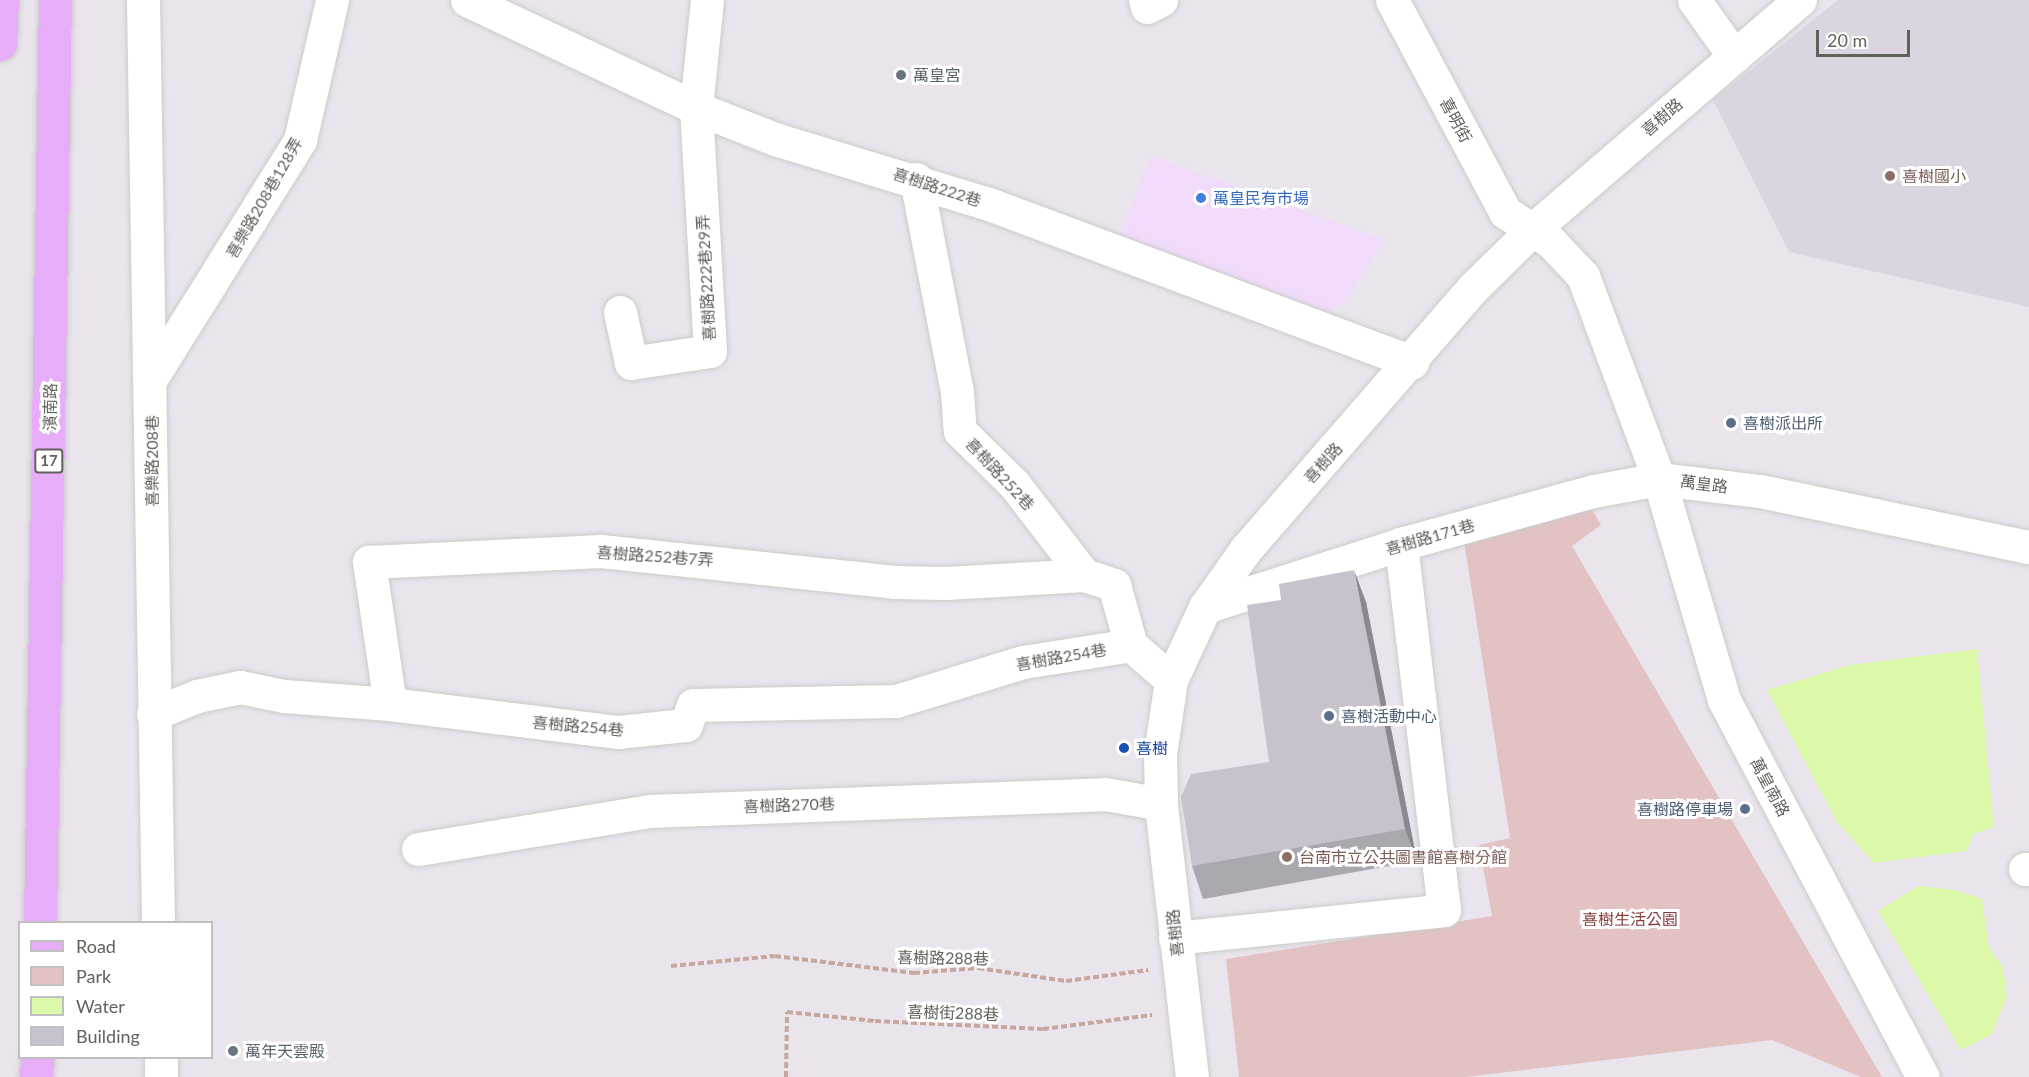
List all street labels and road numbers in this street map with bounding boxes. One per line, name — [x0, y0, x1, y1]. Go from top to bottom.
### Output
street label: 喜明街 — [1436, 94, 1476, 146]
street label: 喜樹路 — [1638, 94, 1686, 140]
street label: 喜樂路208巷128弄 — [222, 134, 306, 262]
street label: 喜樹路222巷 — [890, 164, 984, 210]
street label: 喜樹路222巷29弄 — [693, 214, 719, 342]
street label: 濱南路 — [40, 383, 60, 431]
street label: 喜樂路208巷 — [142, 415, 162, 507]
street label: 喜樹路252巷 — [962, 434, 1038, 514]
street label: 喜樹路 — [1300, 439, 1346, 487]
road number: 17 — [34, 449, 64, 473]
street label: 萬皇路 — [1679, 472, 1729, 496]
street label: 喜樹路171巷 — [1383, 515, 1477, 559]
street label: 喜樹路252巷7弄 — [596, 542, 714, 570]
street label: 喜樹路254巷 — [1014, 640, 1108, 674]
street label: 喜樹路254巷 — [531, 712, 625, 740]
street label: 萬皇南路 — [1747, 754, 1793, 820]
street label: 喜樹路270巷 — [743, 794, 835, 816]
street label: 喜樹路 — [1163, 908, 1187, 958]
street label: 喜樹路288巷 — [897, 948, 989, 968]
street label: 喜樹街288巷 — [907, 1002, 999, 1024]

